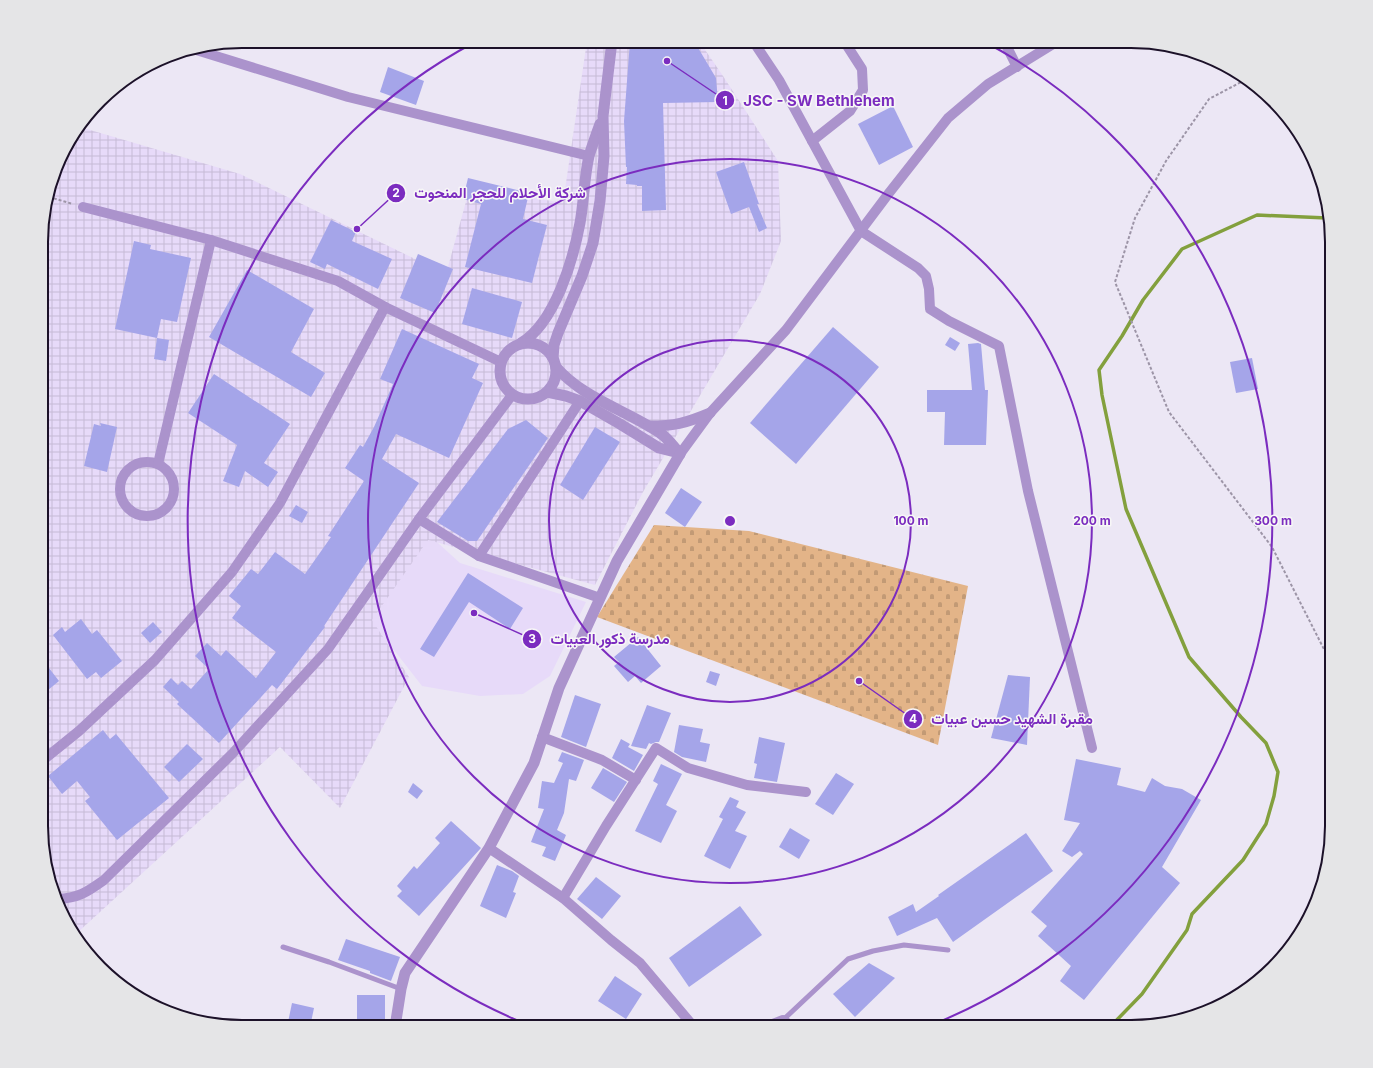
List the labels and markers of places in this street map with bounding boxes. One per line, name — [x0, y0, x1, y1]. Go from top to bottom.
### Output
callout: JSC - SW Bethlehem — [715, 87, 903, 114]
callout: شركة الأحلام للحجر المنحوت — [386, 179, 594, 206]
centre of rings — [723, 514, 737, 528]
callout: مدرسة ذكور العبيات — [522, 625, 677, 652]
callout: مقبرة الشهيد حسين عبيات — [903, 705, 1100, 732]

